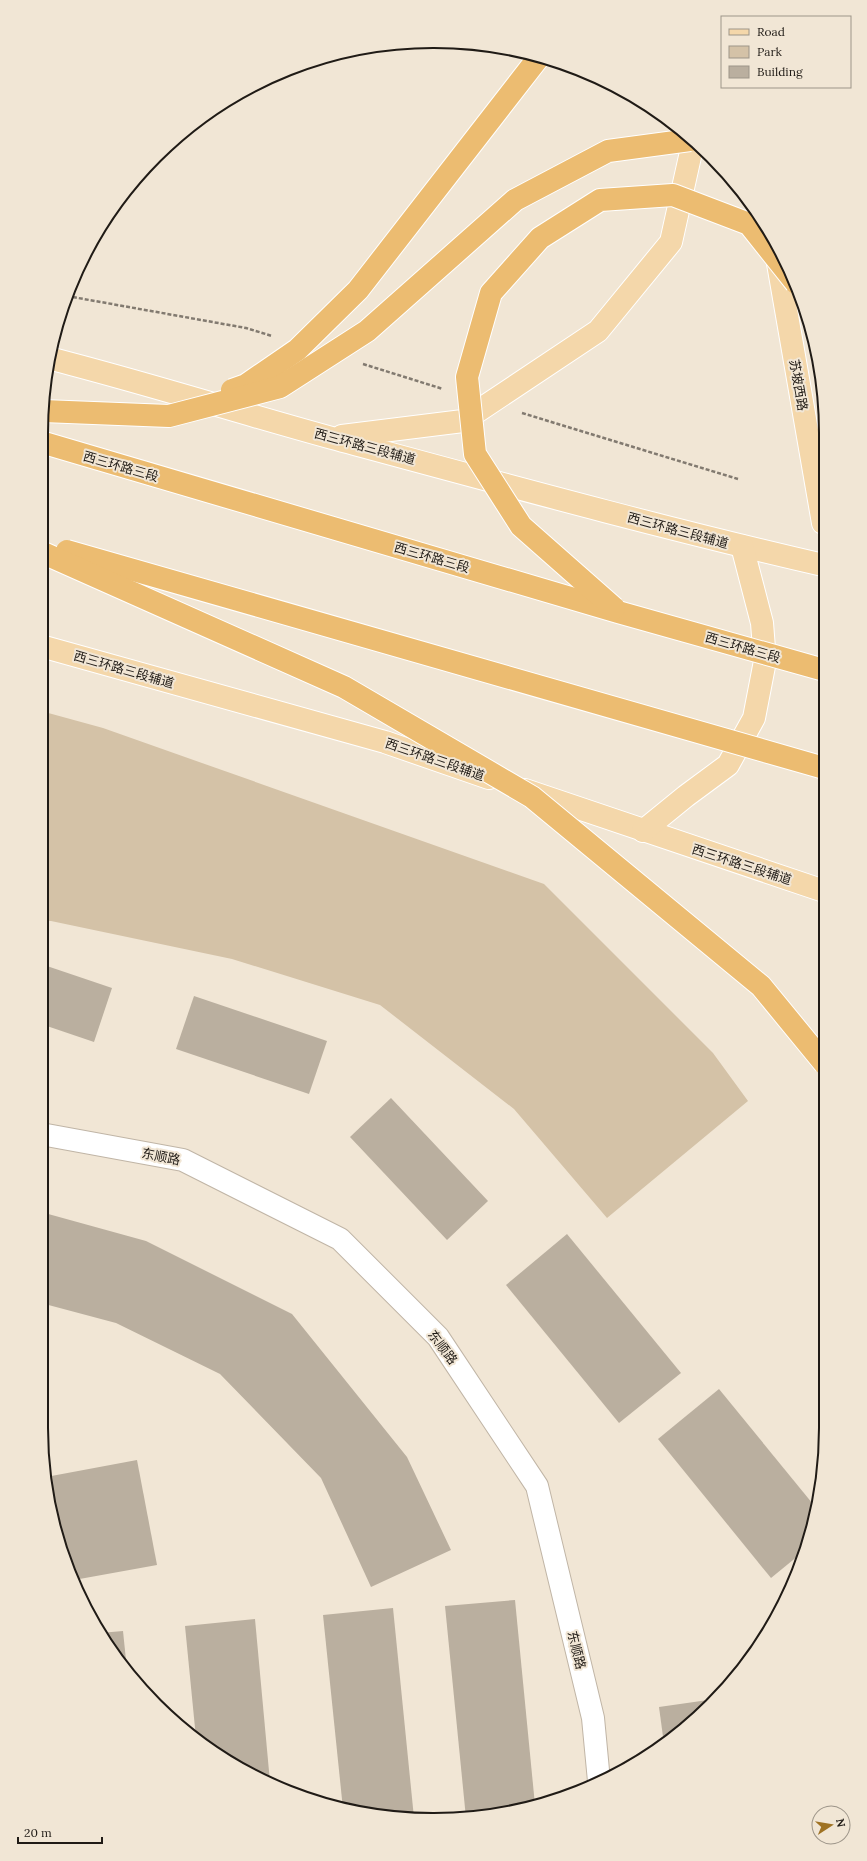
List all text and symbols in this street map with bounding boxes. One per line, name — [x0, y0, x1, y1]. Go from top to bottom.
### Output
legend — [721, 16, 851, 88]
text: Road — [757, 24, 785, 39]
text: Park — [757, 44, 783, 59]
text: Building — [757, 64, 803, 79]
street label: 苏坡西路 — [786, 358, 811, 412]
street label: 西三环路三段辅道 — [312, 425, 417, 468]
street label: 西三环路三段 — [81, 448, 161, 485]
street label: 西三环路三段辅道 — [625, 509, 730, 552]
street label: 西三环路三段 — [392, 539, 472, 576]
street label: 西三环路三段 — [703, 629, 783, 666]
street label: 西三环路三段辅道 — [72, 647, 176, 692]
street label: 西三环路三段辅道 — [383, 735, 487, 784]
street label: 西三环路三段辅道 — [690, 840, 794, 889]
street label: 东顺路 — [140, 1144, 182, 1169]
street label: 东顺路 — [424, 1327, 461, 1368]
street label: 东顺路 — [564, 1629, 589, 1671]
north arrow — [811, 1805, 851, 1845]
text: N — [833, 1817, 849, 1829]
scale bar — [18, 1819, 102, 1845]
text: 20 m — [24, 1825, 52, 1840]

